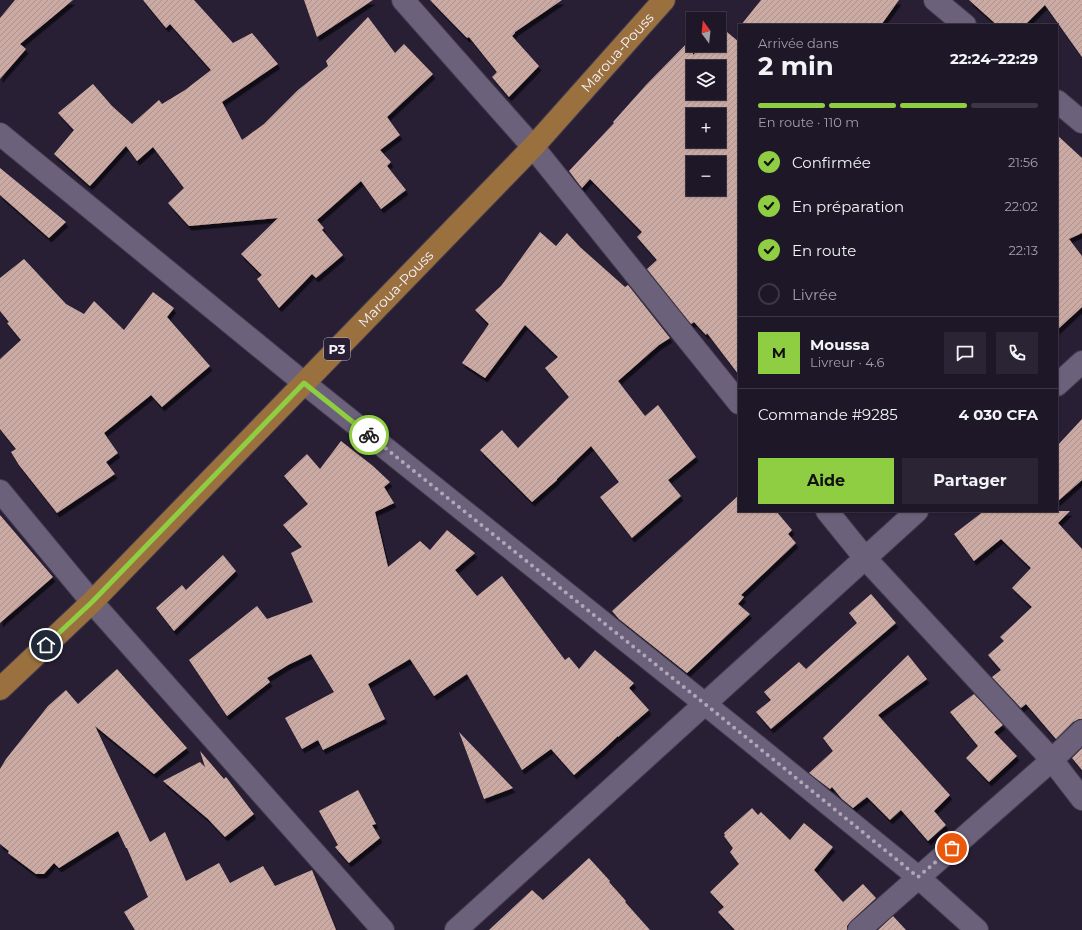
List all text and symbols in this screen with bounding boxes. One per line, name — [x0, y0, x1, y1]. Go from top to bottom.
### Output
street label: Maroua-Pouss — [577, 9, 658, 96]
north arrow — [686, 12, 726, 52]
map controls — [686, 12, 726, 196]
text: Arrivée dans — [758, 35, 839, 51]
text: 22:24–22:29 — [950, 49, 1038, 68]
text: 2 min — [758, 50, 834, 82]
button: layers — [686, 60, 726, 100]
button: + — [686, 108, 726, 148]
text: En route · 110 m — [758, 114, 859, 130]
icon: check — [758, 151, 780, 173]
text: Confirmée — [792, 153, 871, 172]
text: 21:56 — [1008, 154, 1038, 170]
button: − — [686, 156, 726, 196]
icon: check — [758, 195, 780, 217]
text: En préparation — [792, 197, 904, 216]
text: 22:02 — [1004, 198, 1038, 214]
icon: check — [758, 239, 780, 261]
text: En route — [792, 241, 856, 260]
text: 22:13 — [1008, 242, 1038, 258]
street label: Maroua-Pouss — [354, 246, 437, 331]
text: Livrée — [792, 285, 837, 304]
button: chat — [944, 332, 986, 374]
button: phone — [996, 332, 1038, 374]
text: Moussa — [810, 335, 870, 354]
road number: P3 — [324, 338, 350, 360]
text: M — [772, 343, 786, 362]
text: Livreur · 4.6 — [810, 354, 885, 370]
text: Commande #9285 — [758, 405, 898, 424]
text: 4 030 CFA — [959, 405, 1038, 424]
courier — [349, 415, 389, 455]
icon: bike — [358, 424, 380, 446]
button: Aide — [758, 458, 894, 504]
button: Partager — [902, 458, 1038, 504]
pin — [29, 628, 63, 662]
icon: home — [35, 634, 57, 656]
pin — [935, 831, 969, 865]
icon: bag — [941, 837, 963, 859]

